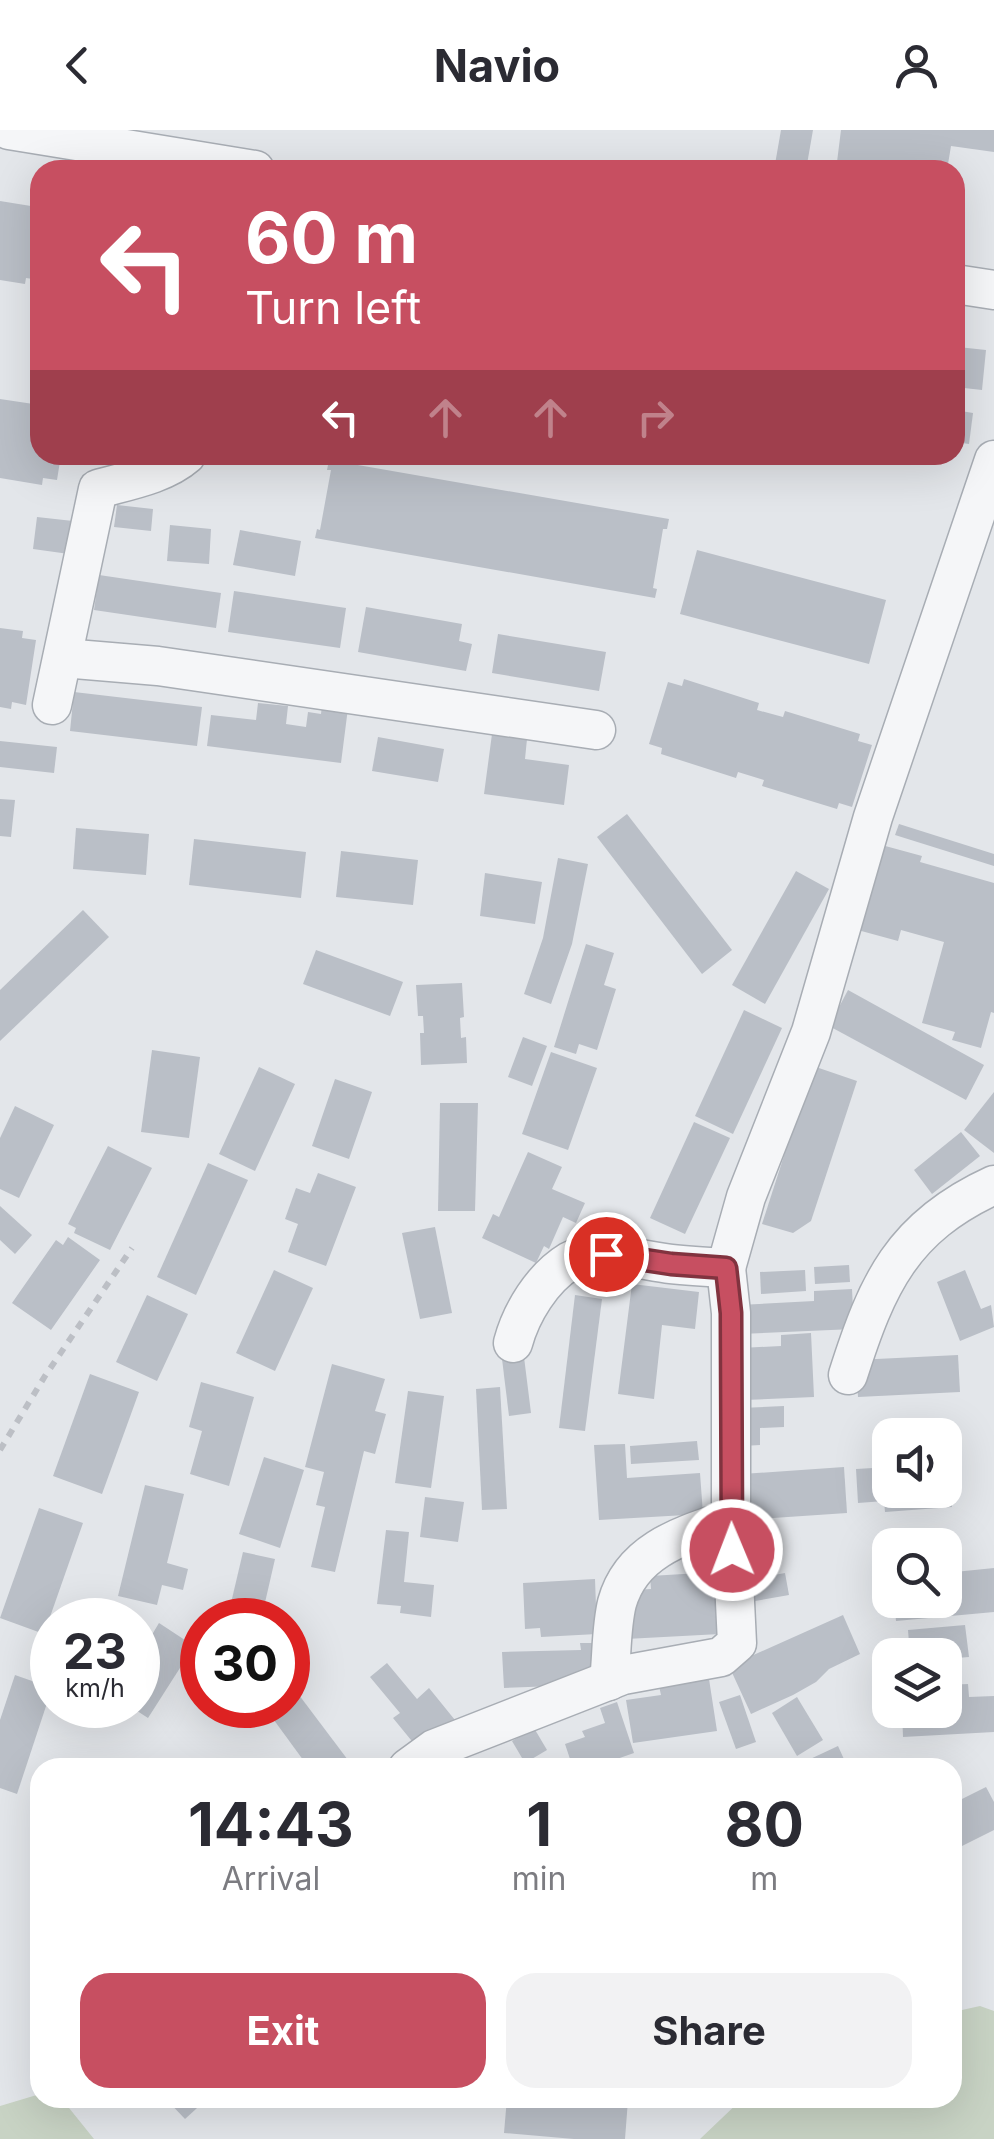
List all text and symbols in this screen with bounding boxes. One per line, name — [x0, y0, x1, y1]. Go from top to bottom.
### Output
icon: back — [50, 38, 105, 93]
text: Navio — [434, 38, 560, 93]
icon: person — [889, 38, 944, 93]
text: 60 m — [245, 195, 418, 280]
icon: left — [80, 200, 210, 330]
text: Turn left — [245, 280, 421, 335]
icon: left — [313, 390, 368, 445]
icon: ahead — [418, 390, 473, 445]
icon: ahead — [523, 390, 578, 445]
icon: right — [628, 390, 683, 445]
pin — [564, 1212, 649, 1297]
icon: arrive — [579, 1227, 634, 1282]
map controls — [872, 1418, 962, 1728]
button: sound — [872, 1418, 962, 1508]
position arrow — [680, 1498, 784, 1602]
button: search — [872, 1528, 962, 1618]
speed limit sign: 30 — [180, 1598, 310, 1728]
text: 23 — [63, 1621, 127, 1681]
button: layers — [872, 1638, 962, 1728]
text: km/h — [65, 1673, 125, 1703]
text: 14:43 — [188, 1788, 354, 1860]
text: 1 — [526, 1788, 552, 1860]
text: 80 — [724, 1788, 804, 1860]
text: Arrival — [222, 1859, 320, 1898]
text: min — [512, 1859, 566, 1898]
text: m — [750, 1859, 778, 1898]
button: Exit — [80, 1973, 486, 2088]
button: Share — [506, 1973, 912, 2088]

